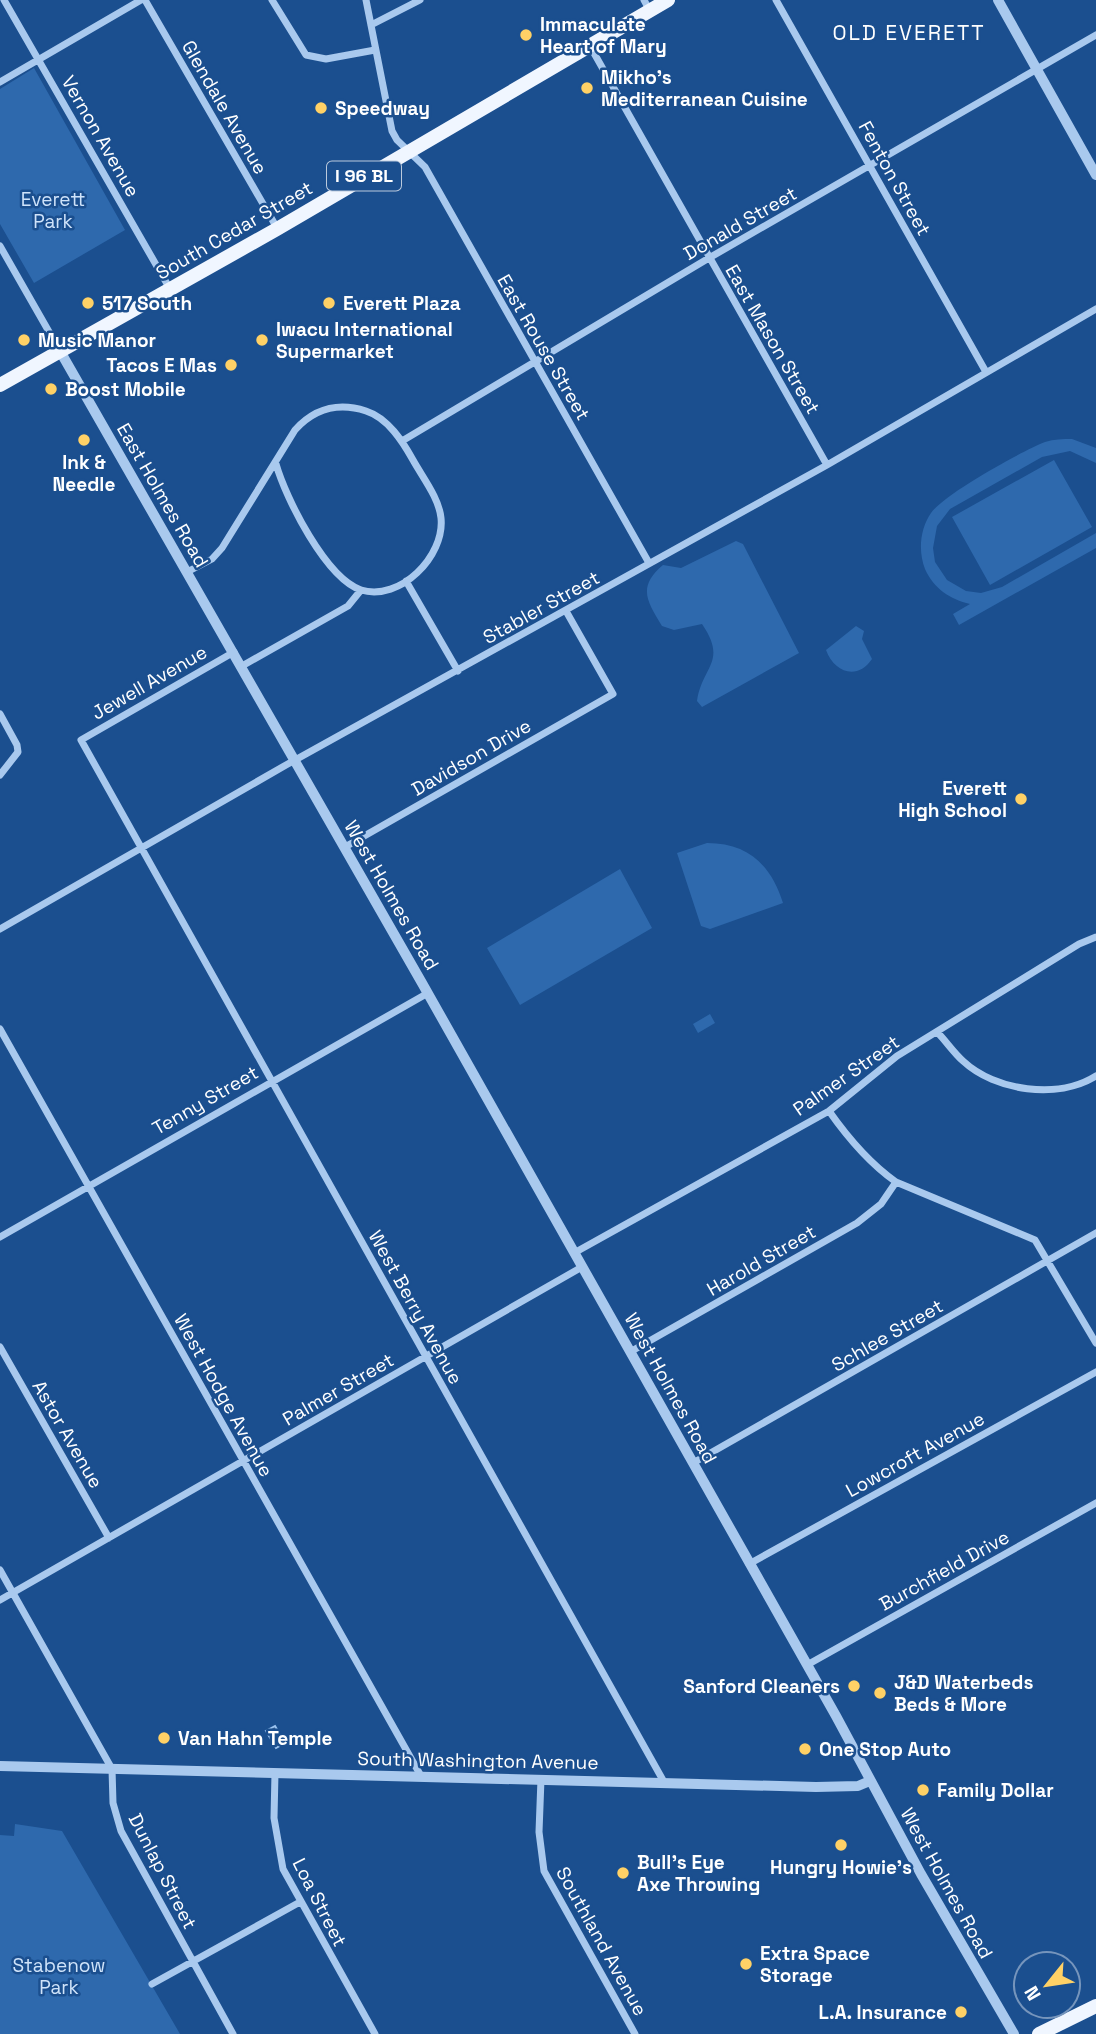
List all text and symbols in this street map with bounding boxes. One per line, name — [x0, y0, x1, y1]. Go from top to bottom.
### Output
place label: Immaculate Heart of Mary — [540, 12, 667, 59]
district label: OLD EVERETT — [832, 19, 986, 46]
marker: Immaculate Heart of Mary — [518, 27, 534, 43]
street label: Glendale Avenue — [176, 36, 273, 179]
place label: Mikho's Mediterranean Cuisine — [601, 65, 808, 112]
street label: Vernon Avenue — [56, 71, 145, 201]
marker: Mikho's Mediterranean Cuisine — [579, 80, 595, 96]
place label: Speedway — [335, 96, 430, 121]
marker: Speedway — [313, 100, 329, 116]
street label: Fenton Street — [853, 116, 936, 240]
road number: I 96 BL — [327, 162, 401, 190]
street label: South Cedar Street — [151, 175, 317, 286]
street label: Donald Street — [679, 181, 801, 266]
park label: Everett Park — [21, 187, 85, 234]
street label: East Mason Street — [720, 260, 826, 419]
street label: East Rouse Street — [492, 270, 596, 425]
place label: 517 South — [102, 291, 192, 316]
place label: Everett Plaza — [343, 291, 461, 316]
marker: 517 South — [80, 295, 96, 311]
marker: Everett Plaza — [321, 295, 337, 311]
place label: Iwacu International Supermarket — [276, 317, 453, 364]
place label: Music Manor — [38, 328, 156, 353]
marker: Music Manor — [16, 332, 32, 348]
marker: Iwacu International Supermarket — [254, 332, 270, 348]
place label: Tacos E Mas — [106, 353, 217, 378]
marker: Tacos E Mas — [223, 357, 239, 373]
place label: Boost Mobile — [65, 377, 186, 402]
marker: Boost Mobile — [43, 381, 59, 397]
street label: East Holmes Road — [111, 418, 214, 572]
marker: Ink & Needle — [76, 432, 92, 448]
place label: Ink & Needle — [53, 450, 115, 497]
street label: Stabler Street — [479, 565, 604, 650]
street label: Jewell Avenue — [87, 639, 211, 726]
street label: Davidson Drive — [407, 713, 536, 802]
place label: Everett High School — [898, 776, 1007, 823]
marker: Everett High School — [1013, 791, 1029, 807]
street label: West Holmes Road — [338, 816, 445, 975]
street label: Palmer Street — [788, 1029, 904, 1121]
street label: Tenny Street — [148, 1060, 263, 1141]
street label: Harold Street — [702, 1219, 820, 1302]
street label: West Berry Avenue — [363, 1226, 468, 1389]
street label: Schlee Street — [827, 1293, 948, 1377]
street label: West Holmes Road — [619, 1308, 722, 1468]
street label: West Hodge Avenue — [168, 1309, 279, 1481]
street label: Palmer Street — [278, 1347, 398, 1431]
street label: Astor Avenue — [27, 1376, 109, 1493]
street label: Lowcroft Avenue — [841, 1406, 989, 1503]
street label: Burchfield Drive — [875, 1524, 1014, 1616]
place label: J&D Waterbeds Beds & More — [894, 1670, 1033, 1717]
place label: Sanford Cleaners — [683, 1674, 840, 1699]
marker: Sanford Cleaners — [846, 1678, 862, 1694]
marker: J&D Waterbeds Beds & More — [872, 1685, 888, 1701]
place label: Van Hahn Temple — [178, 1726, 333, 1751]
marker: Van Hahn Temple — [156, 1730, 172, 1746]
place label: One Stop Auto — [819, 1737, 951, 1762]
marker: One Stop Auto — [797, 1741, 813, 1757]
street label: South Washington Avenue — [357, 1746, 599, 1775]
place label: Family Dollar — [937, 1778, 1054, 1803]
marker: Family Dollar — [915, 1782, 931, 1798]
street label: West Holmes Road — [895, 1803, 998, 1963]
street label: Dunlap Street — [123, 1809, 202, 1933]
marker: Hungry Howie's — [833, 1837, 849, 1853]
place label: Bull's Eye Axe Throwing — [637, 1850, 760, 1897]
street label: Loa Street — [287, 1854, 352, 1951]
place label: Hungry Howie's — [770, 1855, 912, 1880]
street label: Southland Avenue — [550, 1862, 653, 2020]
marker: Bull's Eye Axe Throwing — [615, 1865, 631, 1881]
place label: Extra Space Storage — [760, 1941, 870, 1988]
north arrow — [1012, 1950, 1082, 2020]
park label: Stabenow Park — [12, 1953, 106, 2000]
marker: Extra Space Storage — [738, 1956, 754, 1972]
text: N — [1019, 1981, 1047, 2005]
place label: L.A. Insurance — [819, 2000, 947, 2025]
marker: L.A. Insurance — [953, 2004, 969, 2020]

